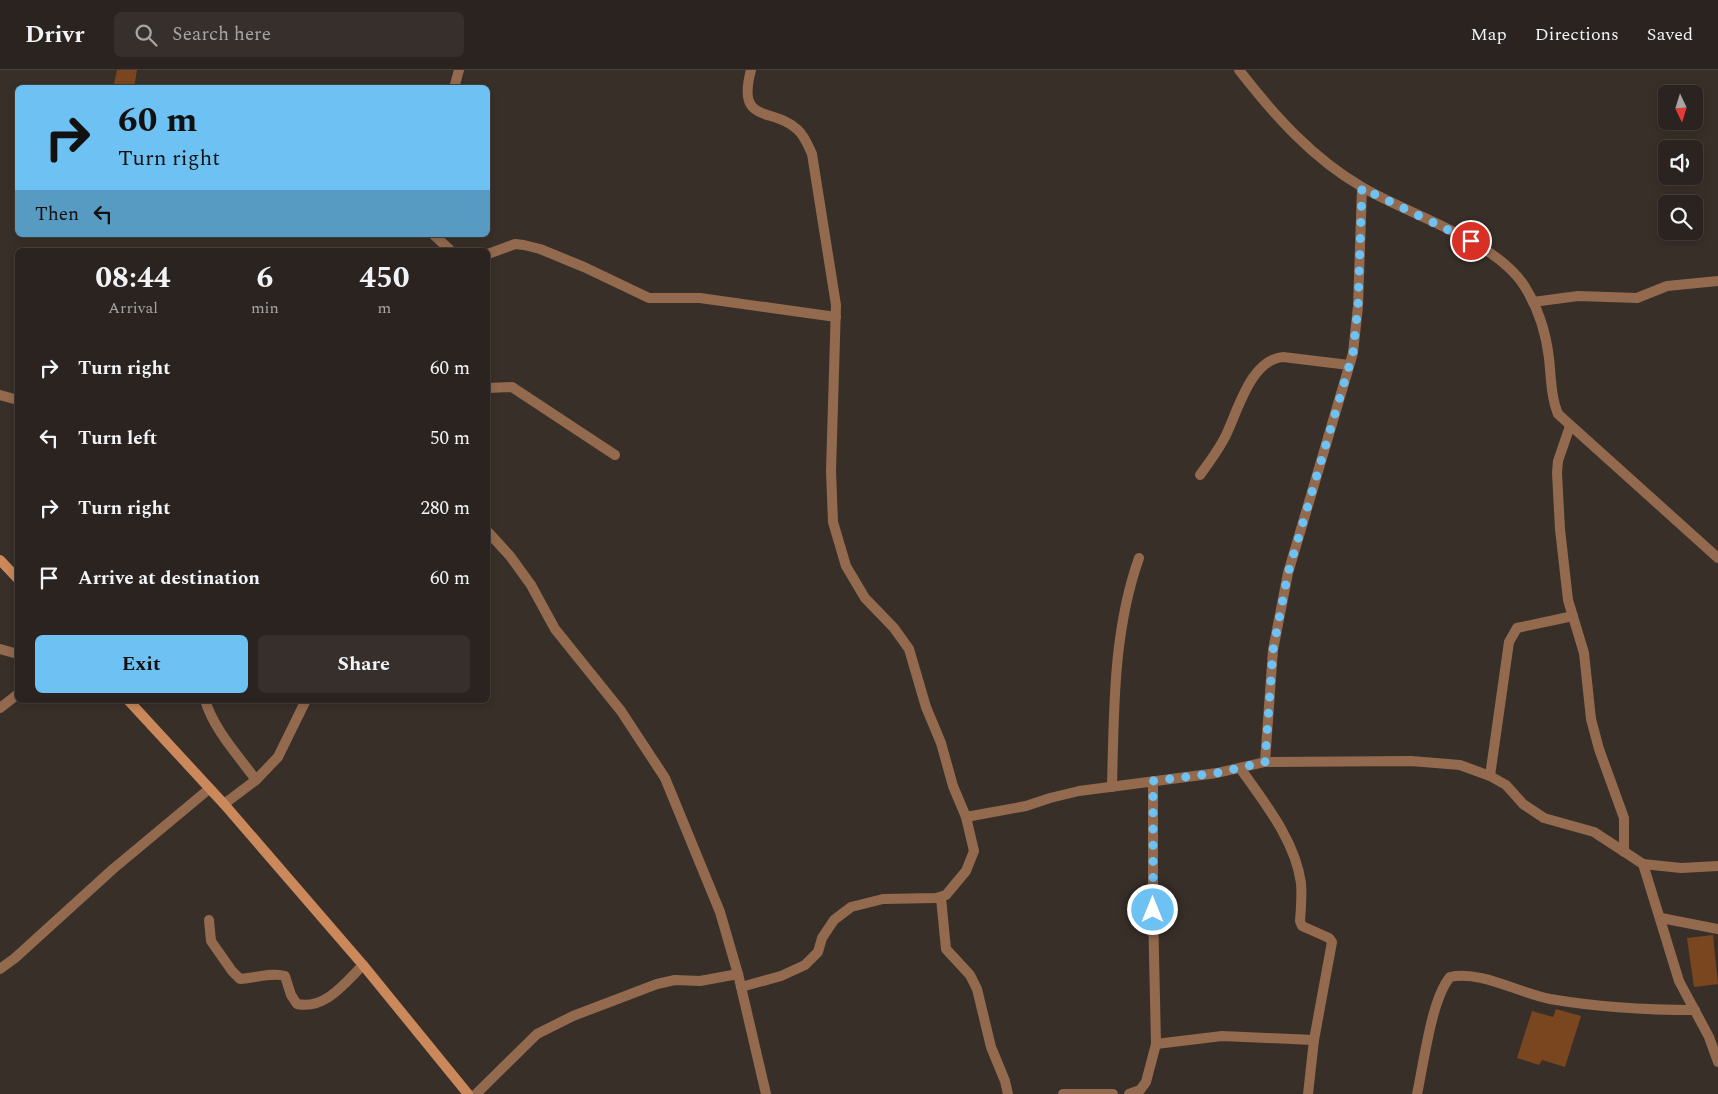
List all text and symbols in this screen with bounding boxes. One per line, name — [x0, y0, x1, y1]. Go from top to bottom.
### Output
search box — [114, 12, 464, 57]
text: Drivr — [25, 17, 84, 53]
text: Search here — [172, 20, 271, 49]
icon: search — [132, 21, 160, 49]
text: Map — [1471, 21, 1507, 48]
text: Directions — [1535, 21, 1619, 48]
text: Saved — [1647, 21, 1693, 48]
north arrow — [1658, 85, 1702, 130]
map controls — [1658, 85, 1703, 240]
text: 60 m — [118, 94, 198, 147]
icon: right — [35, 105, 100, 170]
button: sound — [1658, 140, 1703, 185]
text: Turn right — [118, 142, 220, 175]
button: search — [1658, 195, 1703, 240]
text: Then — [35, 200, 79, 229]
icon: left — [89, 200, 117, 228]
pin — [1450, 220, 1492, 262]
icon: arrive — [1457, 227, 1485, 255]
text: 08:44 — [95, 255, 171, 301]
text: 6 — [256, 255, 273, 301]
text: 450 — [359, 255, 410, 301]
text: Arrival — [108, 296, 158, 320]
text: min — [251, 296, 279, 320]
text: m — [378, 296, 391, 320]
icon: right — [35, 354, 63, 382]
text: Turn right — [78, 354, 171, 383]
text: 60 m — [430, 354, 470, 383]
icon: left — [35, 424, 63, 452]
text: Turn left — [78, 424, 157, 453]
text: 50 m — [430, 424, 470, 453]
icon: right — [35, 494, 63, 522]
text: Turn right — [78, 494, 171, 523]
text: 280 m — [420, 494, 470, 523]
icon: arrive — [35, 564, 63, 592]
text: Arrive at destination — [78, 564, 260, 593]
text: 60 m — [430, 564, 470, 593]
button: Exit — [35, 635, 248, 693]
button: Share — [258, 635, 470, 693]
position arrow — [1126, 883, 1178, 935]

